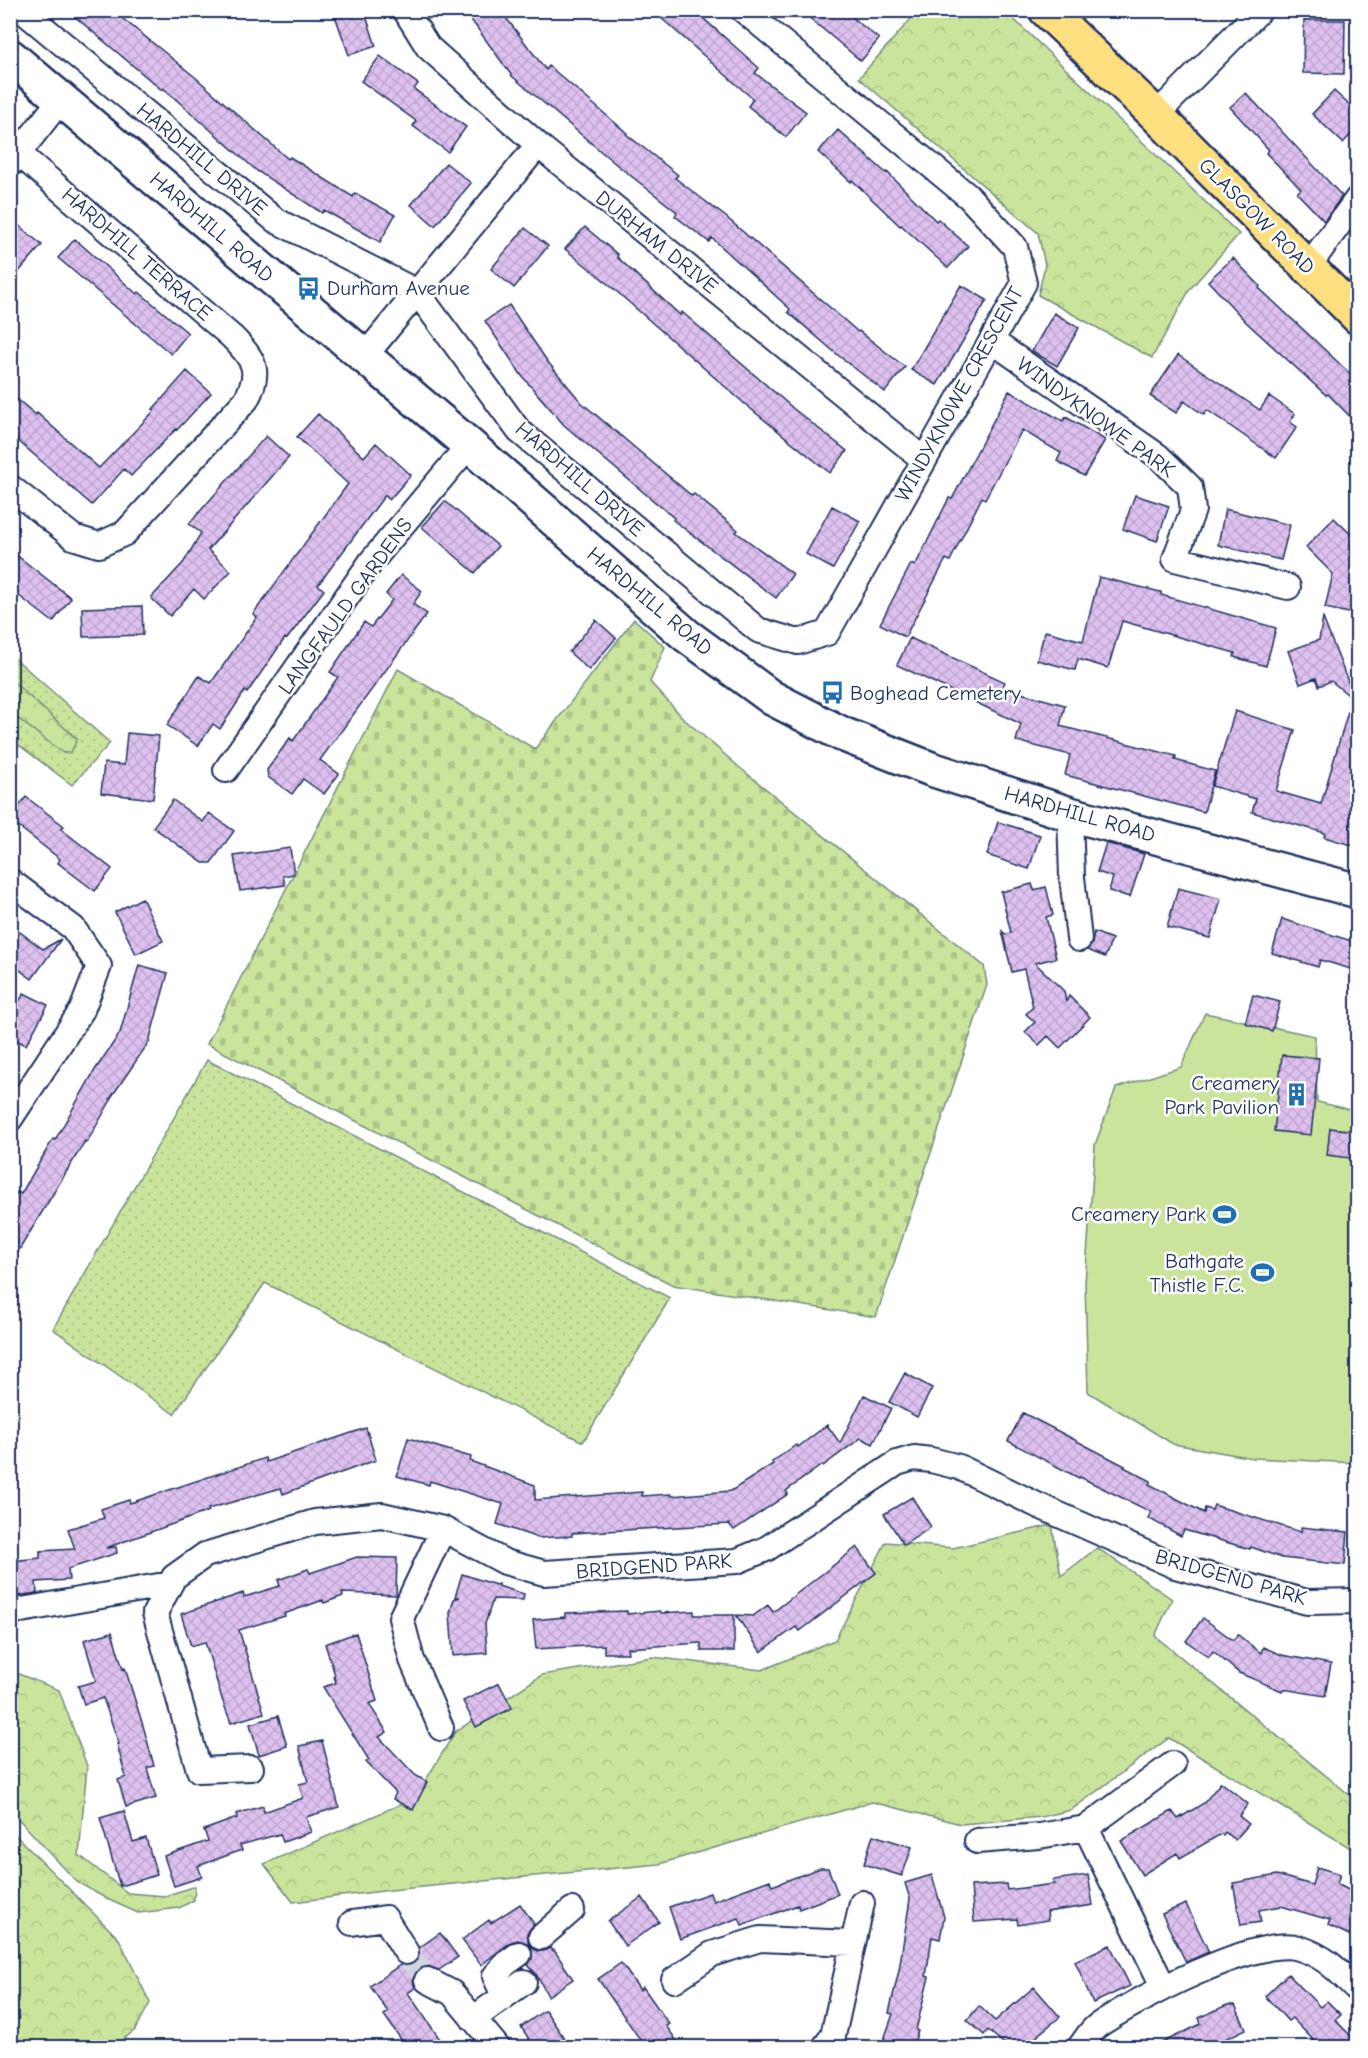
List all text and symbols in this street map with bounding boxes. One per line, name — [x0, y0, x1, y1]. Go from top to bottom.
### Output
street label: HARDHILL DRIVE — [132, 98, 272, 220]
street label: GLASGOW ROAD — [1194, 153, 1320, 279]
street label: HARDHILL ROAD — [145, 167, 279, 287]
street label: HARDHILL TERRACE — [57, 182, 217, 326]
street label: DURHAM DRIVE — [591, 185, 723, 299]
bus stop icon: Durham Avenue — [296, 275, 322, 301]
place label: Durham Avenue — [327, 276, 470, 300]
street label: WINDYKNOWE CRESCENT — [890, 282, 1028, 506]
street label: WINDYKNOWE PARK — [1012, 352, 1180, 482]
street label: HARDHILL DRIVE — [511, 417, 649, 541]
street label: LANGFAULD GARDENS — [273, 513, 417, 699]
street label: HARDHILL ROAD — [583, 542, 717, 660]
bus stop icon: Boghead Cemetery — [819, 680, 845, 706]
place label: Boghead Cemetery — [850, 681, 1022, 705]
street label: HARDHILL ROAD — [1002, 781, 1158, 847]
place label: Creamery Park Pavilion — [1164, 1071, 1280, 1119]
building icon: Creamery Park Pavilion — [1284, 1082, 1310, 1108]
sports icon: Creamery Park — [1211, 1201, 1237, 1227]
place label: Creamery Park — [1071, 1202, 1206, 1226]
place label: Bathgate Thistle F.C. — [1150, 1249, 1244, 1297]
sports icon: Bathgate Thistle F.C. — [1249, 1260, 1275, 1286]
street label: BRIDGEND PARK — [1153, 1544, 1310, 1610]
street label: BRIDGEND PARK — [575, 1549, 733, 1583]

